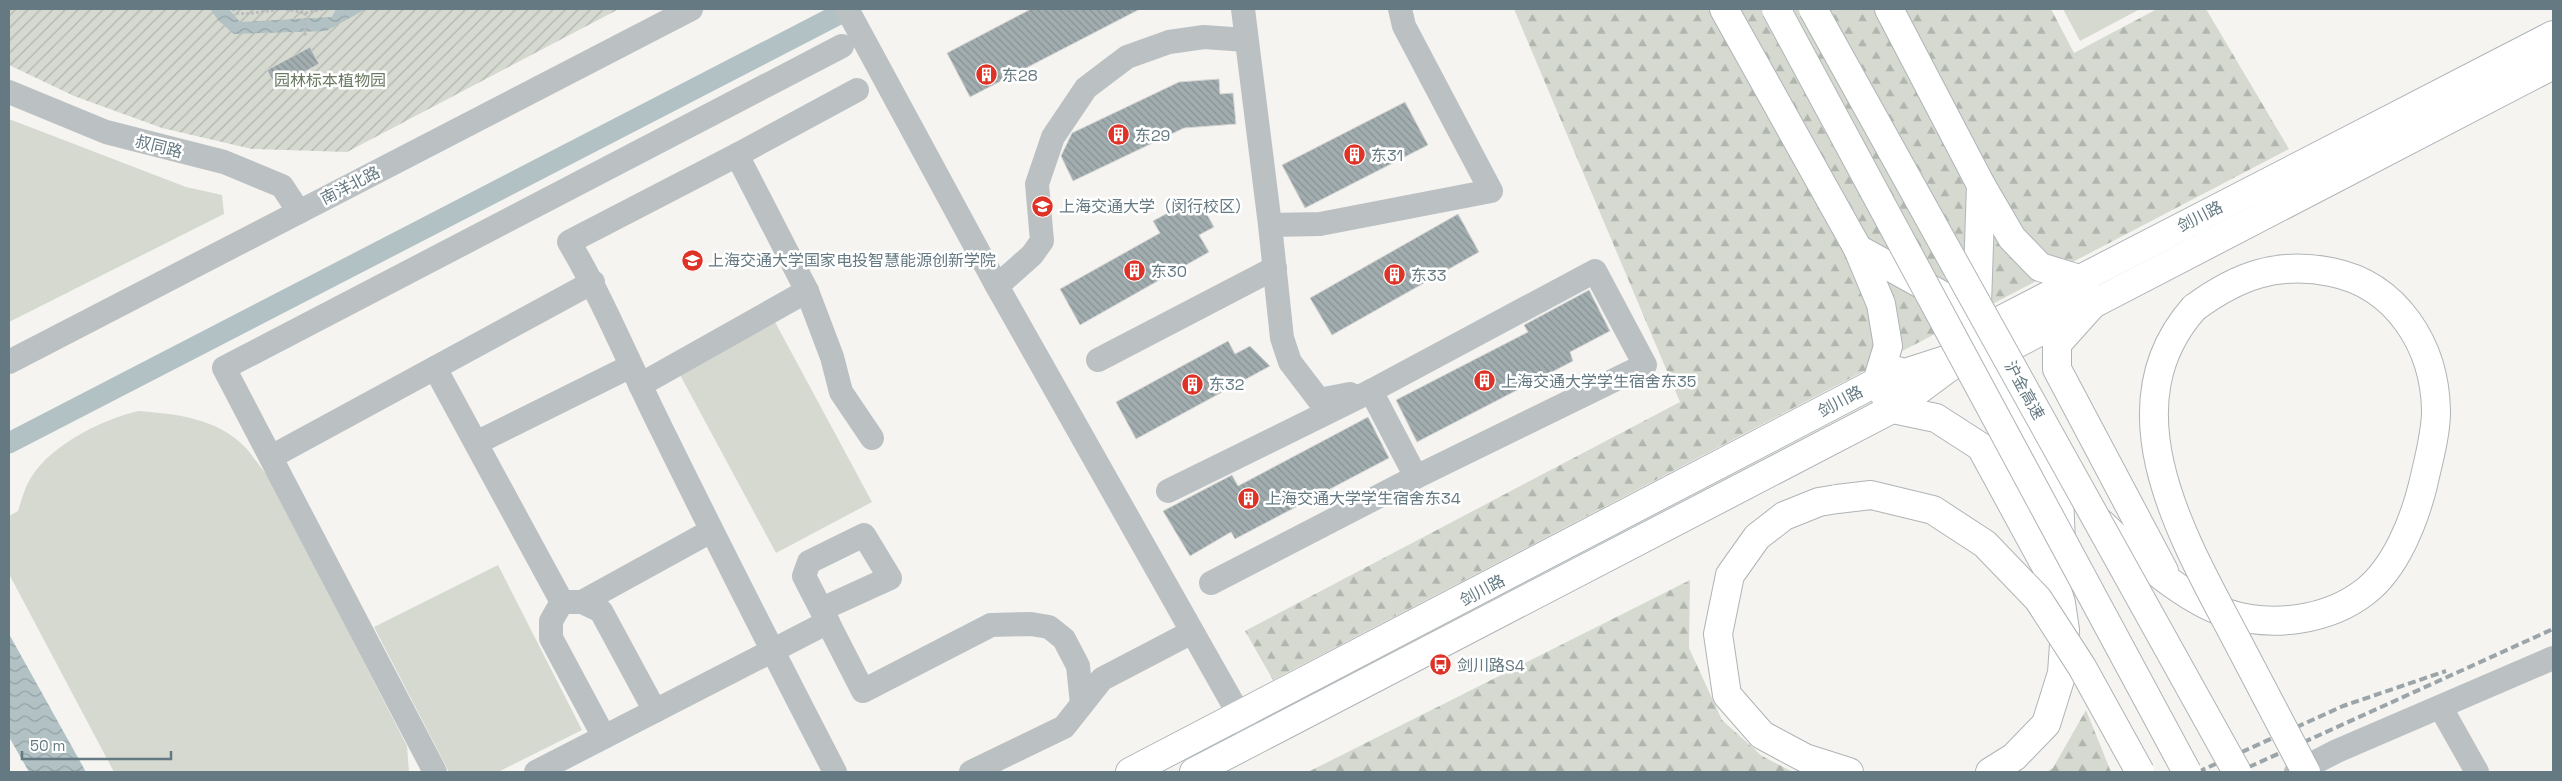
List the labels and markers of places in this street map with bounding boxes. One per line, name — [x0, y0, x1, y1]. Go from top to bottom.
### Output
building icon: 东28 — [974, 63, 998, 87]
place label: 东28 — [1002, 65, 1038, 86]
building icon: 东29 — [1107, 123, 1131, 147]
place label: 东29 — [1135, 125, 1170, 146]
building icon: 东31 — [1343, 143, 1367, 167]
place label: 东31 — [1371, 145, 1403, 166]
school or university icon: 上海交通大学（闵行校区） — [1031, 194, 1055, 218]
place label: 上海交通大学（闵行校区） — [1059, 196, 1251, 217]
school or university icon: 上海交通大学国家电投智慧能源创新学院 — [680, 248, 704, 272]
place label: 上海交通大学国家电投智慧能源创新学院 — [708, 250, 996, 271]
building icon: 东30 — [1123, 259, 1147, 283]
place label: 东30 — [1151, 261, 1187, 282]
building icon: 东33 — [1383, 263, 1407, 287]
place label: 东33 — [1411, 265, 1446, 286]
building icon: 上海交通大学学生宿舍东35 — [1473, 369, 1497, 393]
place label: 上海交通大学学生宿舍东35 — [1501, 371, 1696, 392]
building icon: 东32 — [1181, 372, 1205, 396]
place label: 东32 — [1209, 374, 1244, 395]
building icon: 上海交通大学学生宿舍东34 — [1237, 486, 1261, 510]
place label: 上海交通大学学生宿舍东34 — [1265, 488, 1461, 509]
bus stop icon: 剑川路S4 — [1429, 653, 1453, 677]
place label: 剑川路S4 — [1457, 655, 1525, 676]

